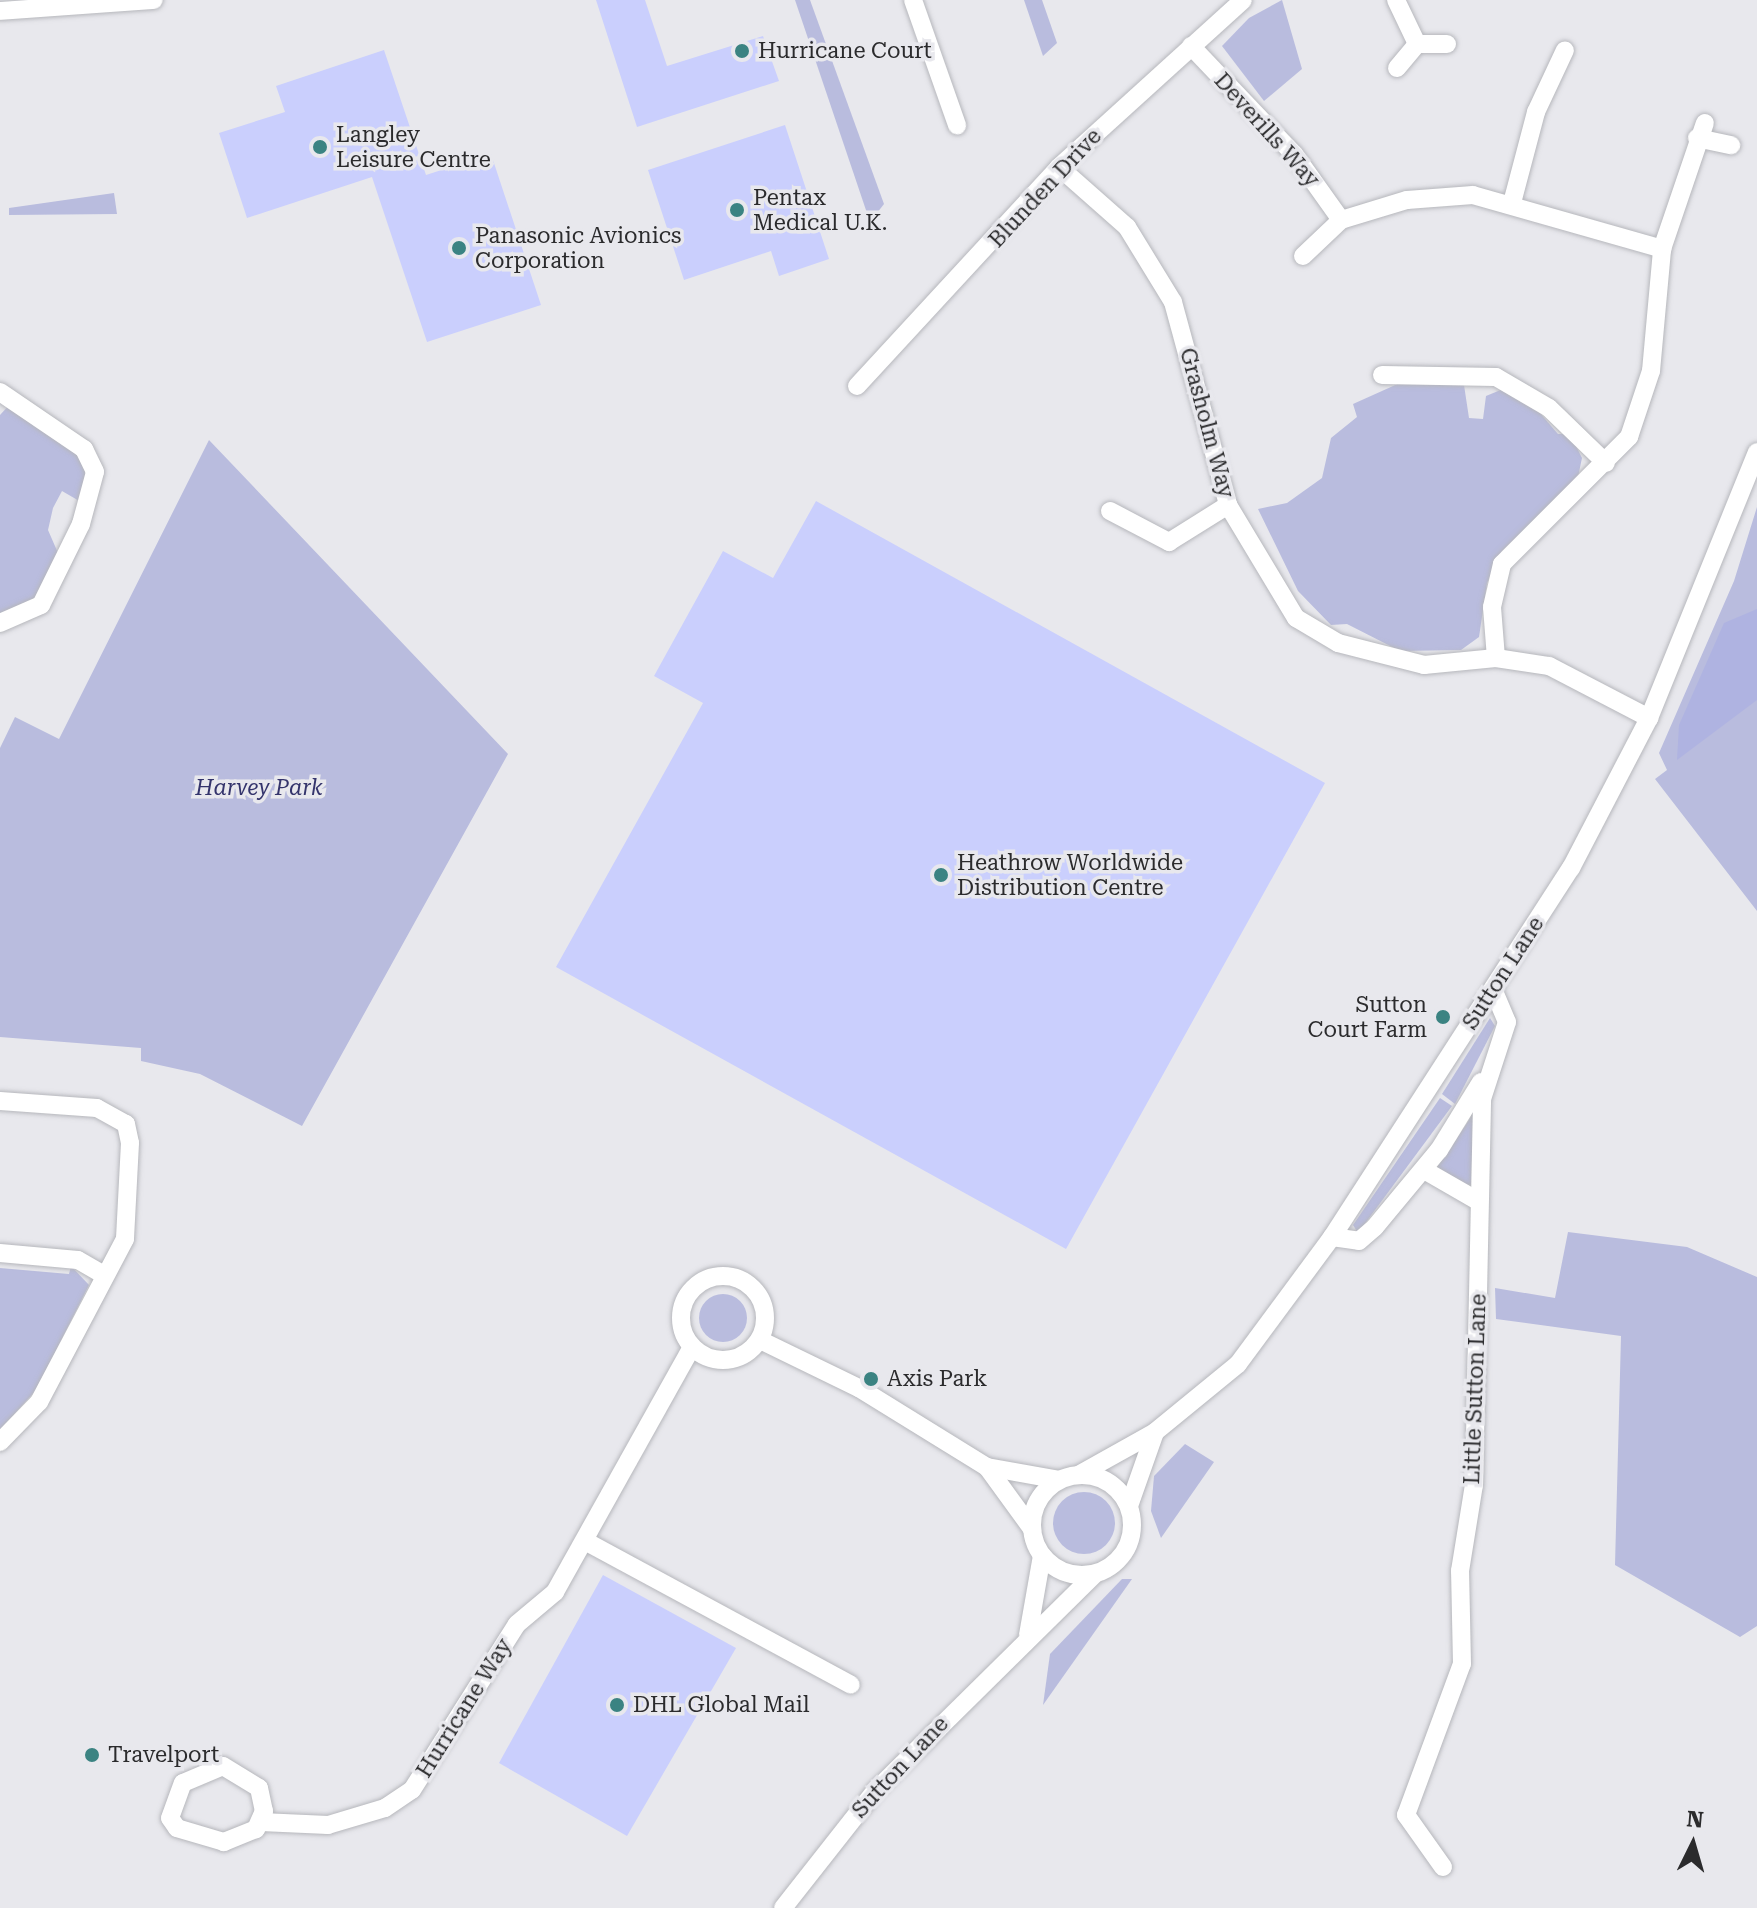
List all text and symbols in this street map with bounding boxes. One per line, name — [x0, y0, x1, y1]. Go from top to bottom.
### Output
place label: Hurricane Court — [758, 38, 932, 64]
marker: Hurricane Court — [733, 42, 751, 60]
street label: Deverills Way — [1209, 67, 1325, 193]
place label: Langley Leisure Centre — [336, 121, 491, 172]
street label: Blunden Drive — [983, 123, 1107, 253]
marker: Langley Leisure Centre — [311, 138, 329, 156]
place label: Pentax Medical U.K. — [753, 184, 887, 236]
marker: Pentax Medical U.K. — [728, 201, 746, 219]
place label: Panasonic Avionics Corporation — [475, 222, 682, 274]
marker: Panasonic Avionics Corporation — [450, 239, 468, 257]
street label: Grasholm Way — [1174, 345, 1240, 501]
park label: Harvey Park — [195, 775, 323, 801]
place label: Heathrow Worldwide Distribution Centre — [957, 849, 1183, 900]
marker: Heathrow Worldwide Distribution Centre — [932, 866, 950, 884]
street label: Sutton Lane — [1457, 912, 1549, 1034]
place label: Sutton Court Farm — [1308, 991, 1427, 1042]
marker: Sutton Court Farm — [1434, 1008, 1452, 1026]
street label: Little Sutton Lane — [1458, 1293, 1492, 1485]
place label: Axis Park — [887, 1366, 987, 1392]
marker: Axis Park — [862, 1370, 880, 1388]
street label: Hurricane Way — [411, 1634, 517, 1782]
place label: DHL Global Mail — [633, 1692, 810, 1718]
marker: DHL Global Mail — [608, 1696, 626, 1714]
street label: Sutton Lane — [846, 1711, 954, 1823]
place label: Travelport — [108, 1742, 219, 1768]
marker: Travelport — [83, 1746, 101, 1764]
north arrow — [1653, 1804, 1733, 1884]
text: N — [1686, 1806, 1705, 1833]

